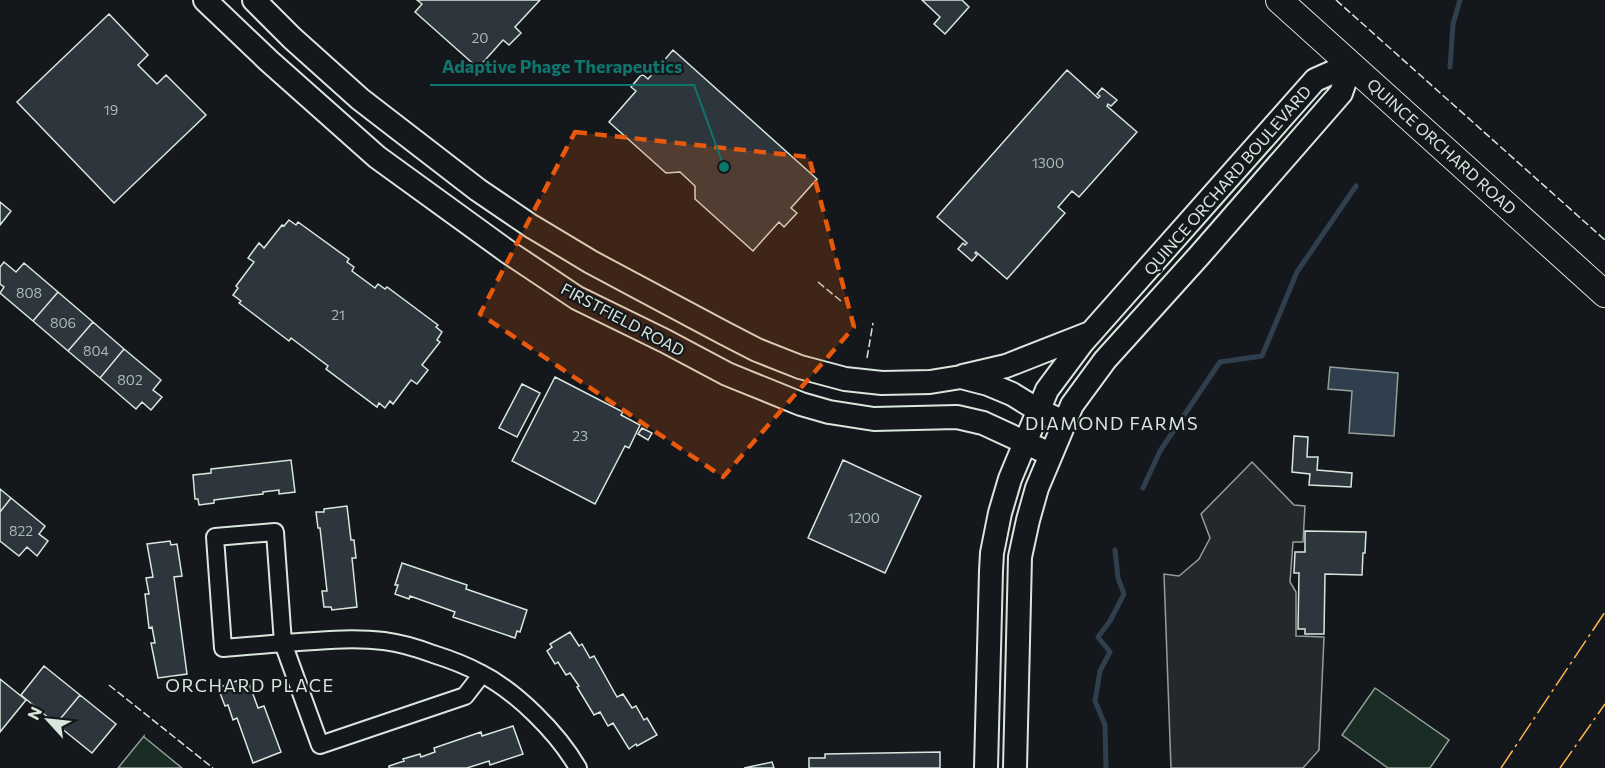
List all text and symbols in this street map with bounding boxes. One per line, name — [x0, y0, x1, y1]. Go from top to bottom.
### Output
house number: 20 — [472, 29, 488, 46]
callout: Adaptive Phage Therapeutics — [430, 49, 694, 85]
text: Adaptive Phage Therapeutics — [442, 55, 682, 77]
street label: QUINCE ORCHARD ROAD — [1364, 74, 1520, 218]
street label: QUINCE ORCHARD BOULEVARD — [1139, 81, 1315, 279]
house number: 19 — [104, 101, 118, 118]
house number: 1300 — [1032, 154, 1064, 171]
street label: FIRSTFIELD ROAD — [558, 278, 688, 360]
house number: 808 — [16, 284, 42, 301]
house number: 21 — [331, 306, 345, 323]
house number: 806 — [50, 314, 76, 331]
house number: 804 — [83, 342, 110, 359]
house number: 802 — [117, 371, 143, 388]
district label: DIAMOND FARMS — [1025, 412, 1199, 434]
house number: 23 — [572, 427, 588, 444]
house number: 1200 — [848, 509, 880, 526]
house number: 822 — [9, 522, 33, 539]
district label: ORCHARD PLACE — [165, 674, 335, 696]
north arrow — [18, 690, 78, 750]
text: N — [23, 703, 45, 723]

